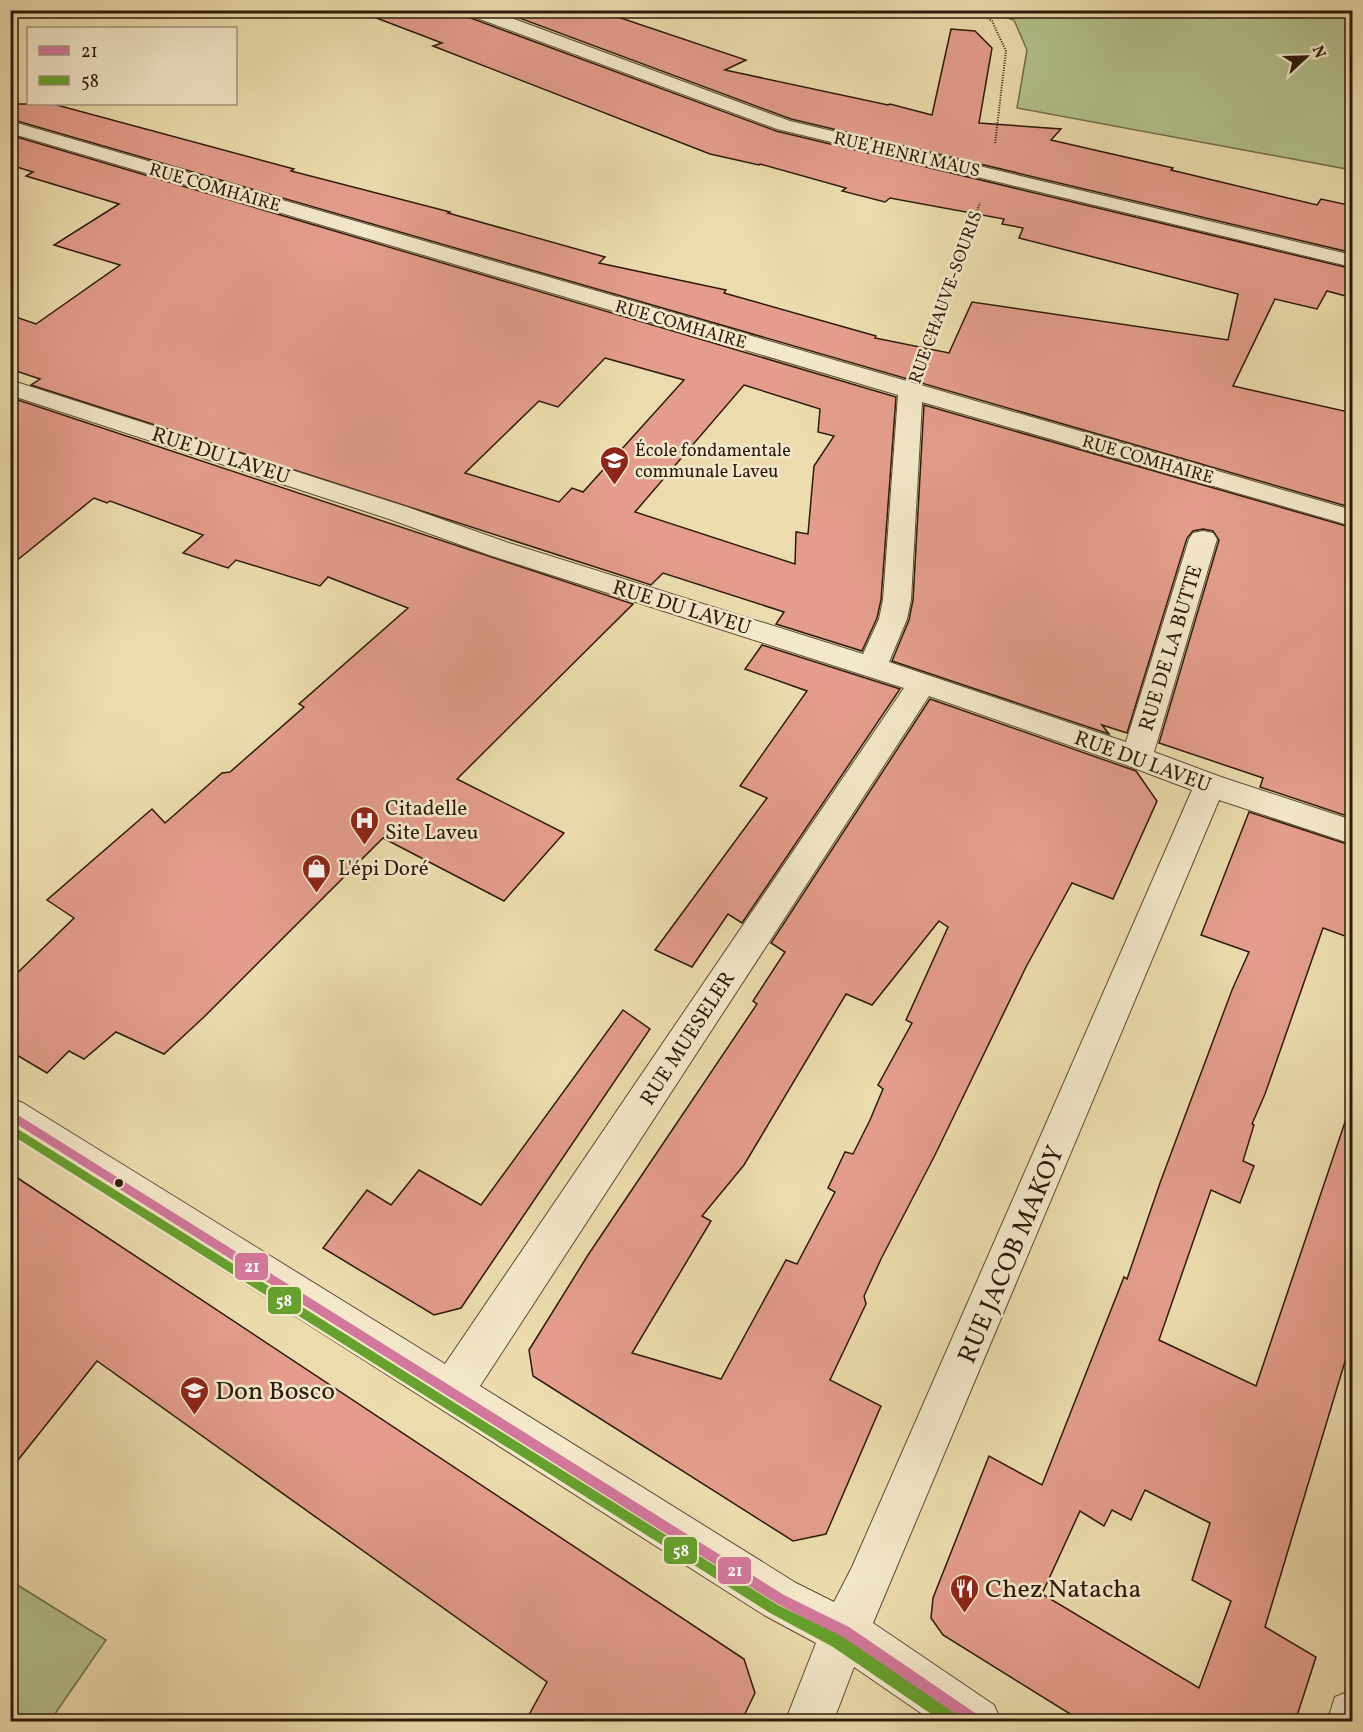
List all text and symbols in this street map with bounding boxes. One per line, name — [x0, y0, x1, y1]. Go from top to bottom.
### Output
legend — [27, 27, 237, 105]
north arrow — [1276, 27, 1336, 87]
text: 21 — [81, 40, 98, 65]
text: N — [1306, 43, 1331, 62]
text: 58 — [81, 70, 99, 95]
street label: RUE HENRI MAUS — [831, 126, 982, 184]
street label: RUE COMHAIRE — [146, 158, 284, 219]
street label: RUE CHAUVE-SOURIS — [903, 208, 989, 387]
street label: RUE COMHAIRE — [612, 295, 750, 356]
street label: RUE DU LAVEU — [148, 420, 293, 492]
street label: RUE COMHAIRE — [1079, 430, 1217, 491]
place label: École fondamentale communale Laveu — [635, 439, 791, 485]
school or university icon: École fondamentale communale Laveu — [598, 444, 630, 486]
street label: RUE DE LA BUTTE — [1132, 562, 1210, 735]
street label: RUE DU LAVEU — [609, 574, 754, 643]
street label: RUE DU LAVEU — [1070, 724, 1215, 801]
place label: Citadelle Site Laveu — [385, 795, 479, 848]
hospital icon: Citadelle Site Laveu — [348, 804, 380, 846]
shop icon: L'épi Doré — [301, 852, 333, 894]
place label: L'épi Doré — [338, 855, 429, 884]
street label: RUE MUESELER — [634, 966, 743, 1112]
street label: RUE JACOB MAKOY — [950, 1140, 1074, 1369]
unlabelled marker — [113, 1177, 125, 1189]
line badge: 21 — [234, 1252, 269, 1281]
text: 21 — [245, 1257, 259, 1279]
line badge: 58 — [267, 1286, 302, 1315]
text: 58 — [276, 1291, 292, 1313]
school or university icon: Don Bosco — [178, 1374, 210, 1416]
place label: Don Bosco — [215, 1374, 335, 1410]
line badge: 58 — [663, 1536, 698, 1565]
text: 58 — [673, 1541, 689, 1563]
line badge: 21 — [717, 1556, 752, 1585]
text: 21 — [728, 1561, 742, 1583]
restaurant icon: Chez Natacha — [948, 1572, 980, 1614]
place label: Chez Natacha — [985, 1572, 1141, 1608]

